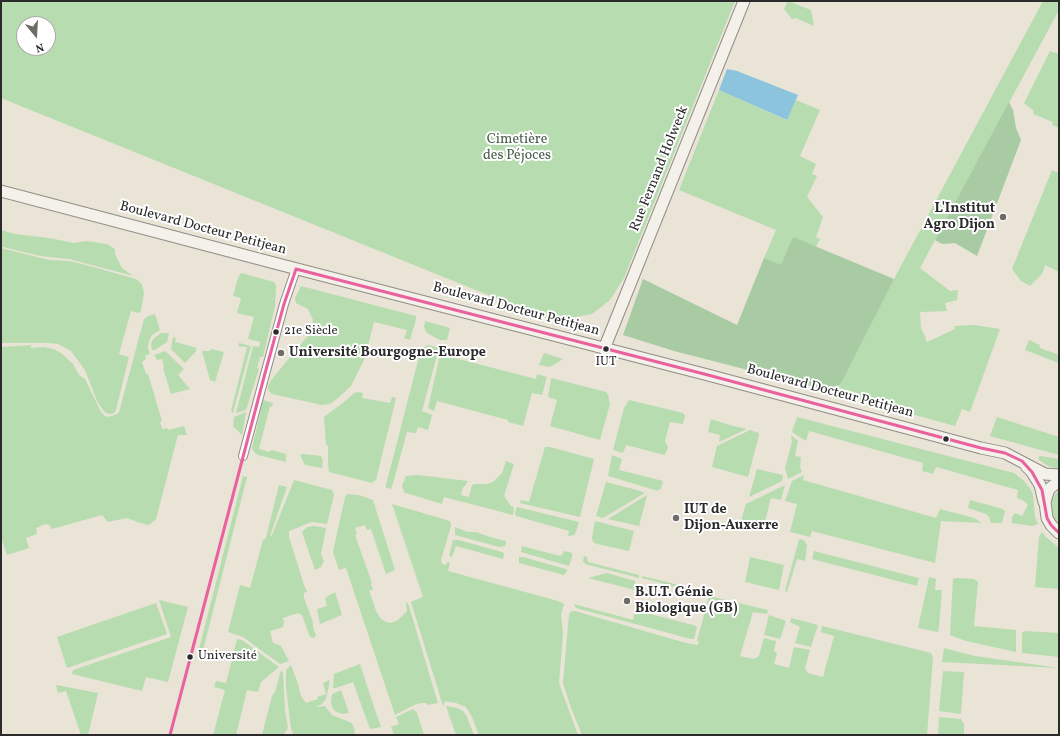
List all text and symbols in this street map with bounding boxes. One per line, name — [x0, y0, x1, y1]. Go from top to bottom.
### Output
north arrow — [16, 16, 56, 56]
text: N — [33, 39, 46, 55]
street label: Rue Fernand Holweck — [627, 104, 693, 234]
park label: Cimetière des Péjoces — [483, 132, 551, 164]
street label: Boulevard Docteur Petitjean — [118, 199, 288, 259]
place label: L'Institut Agro Dijon — [924, 201, 995, 234]
marker: L'Institut Agro Dijon — [998, 212, 1008, 222]
street label: Boulevard Docteur Petitjean — [431, 280, 601, 340]
place label: 21e Siècle — [284, 324, 338, 340]
marker: 21e Siècle — [271, 327, 281, 337]
marker: IUT — [601, 344, 611, 354]
place label: Université Bourgogne-Europe — [289, 345, 486, 361]
marker: Université Bourgogne-Europe — [276, 348, 286, 358]
place label: IUT — [596, 355, 616, 371]
street label: Boulevard Docteur Petitjean — [745, 362, 915, 422]
unlabelled marker — [941, 434, 951, 444]
place label: IUT de Dijon-Auxerre — [684, 502, 778, 534]
marker: IUT de Dijon-Auxerre — [671, 513, 681, 523]
place label: B.U.T. Génie Biologique (GB) — [635, 585, 738, 618]
marker: B.U.T. Génie Biologique (GB) — [622, 596, 632, 606]
place label: Université — [198, 649, 257, 665]
marker: Université — [185, 652, 195, 662]

